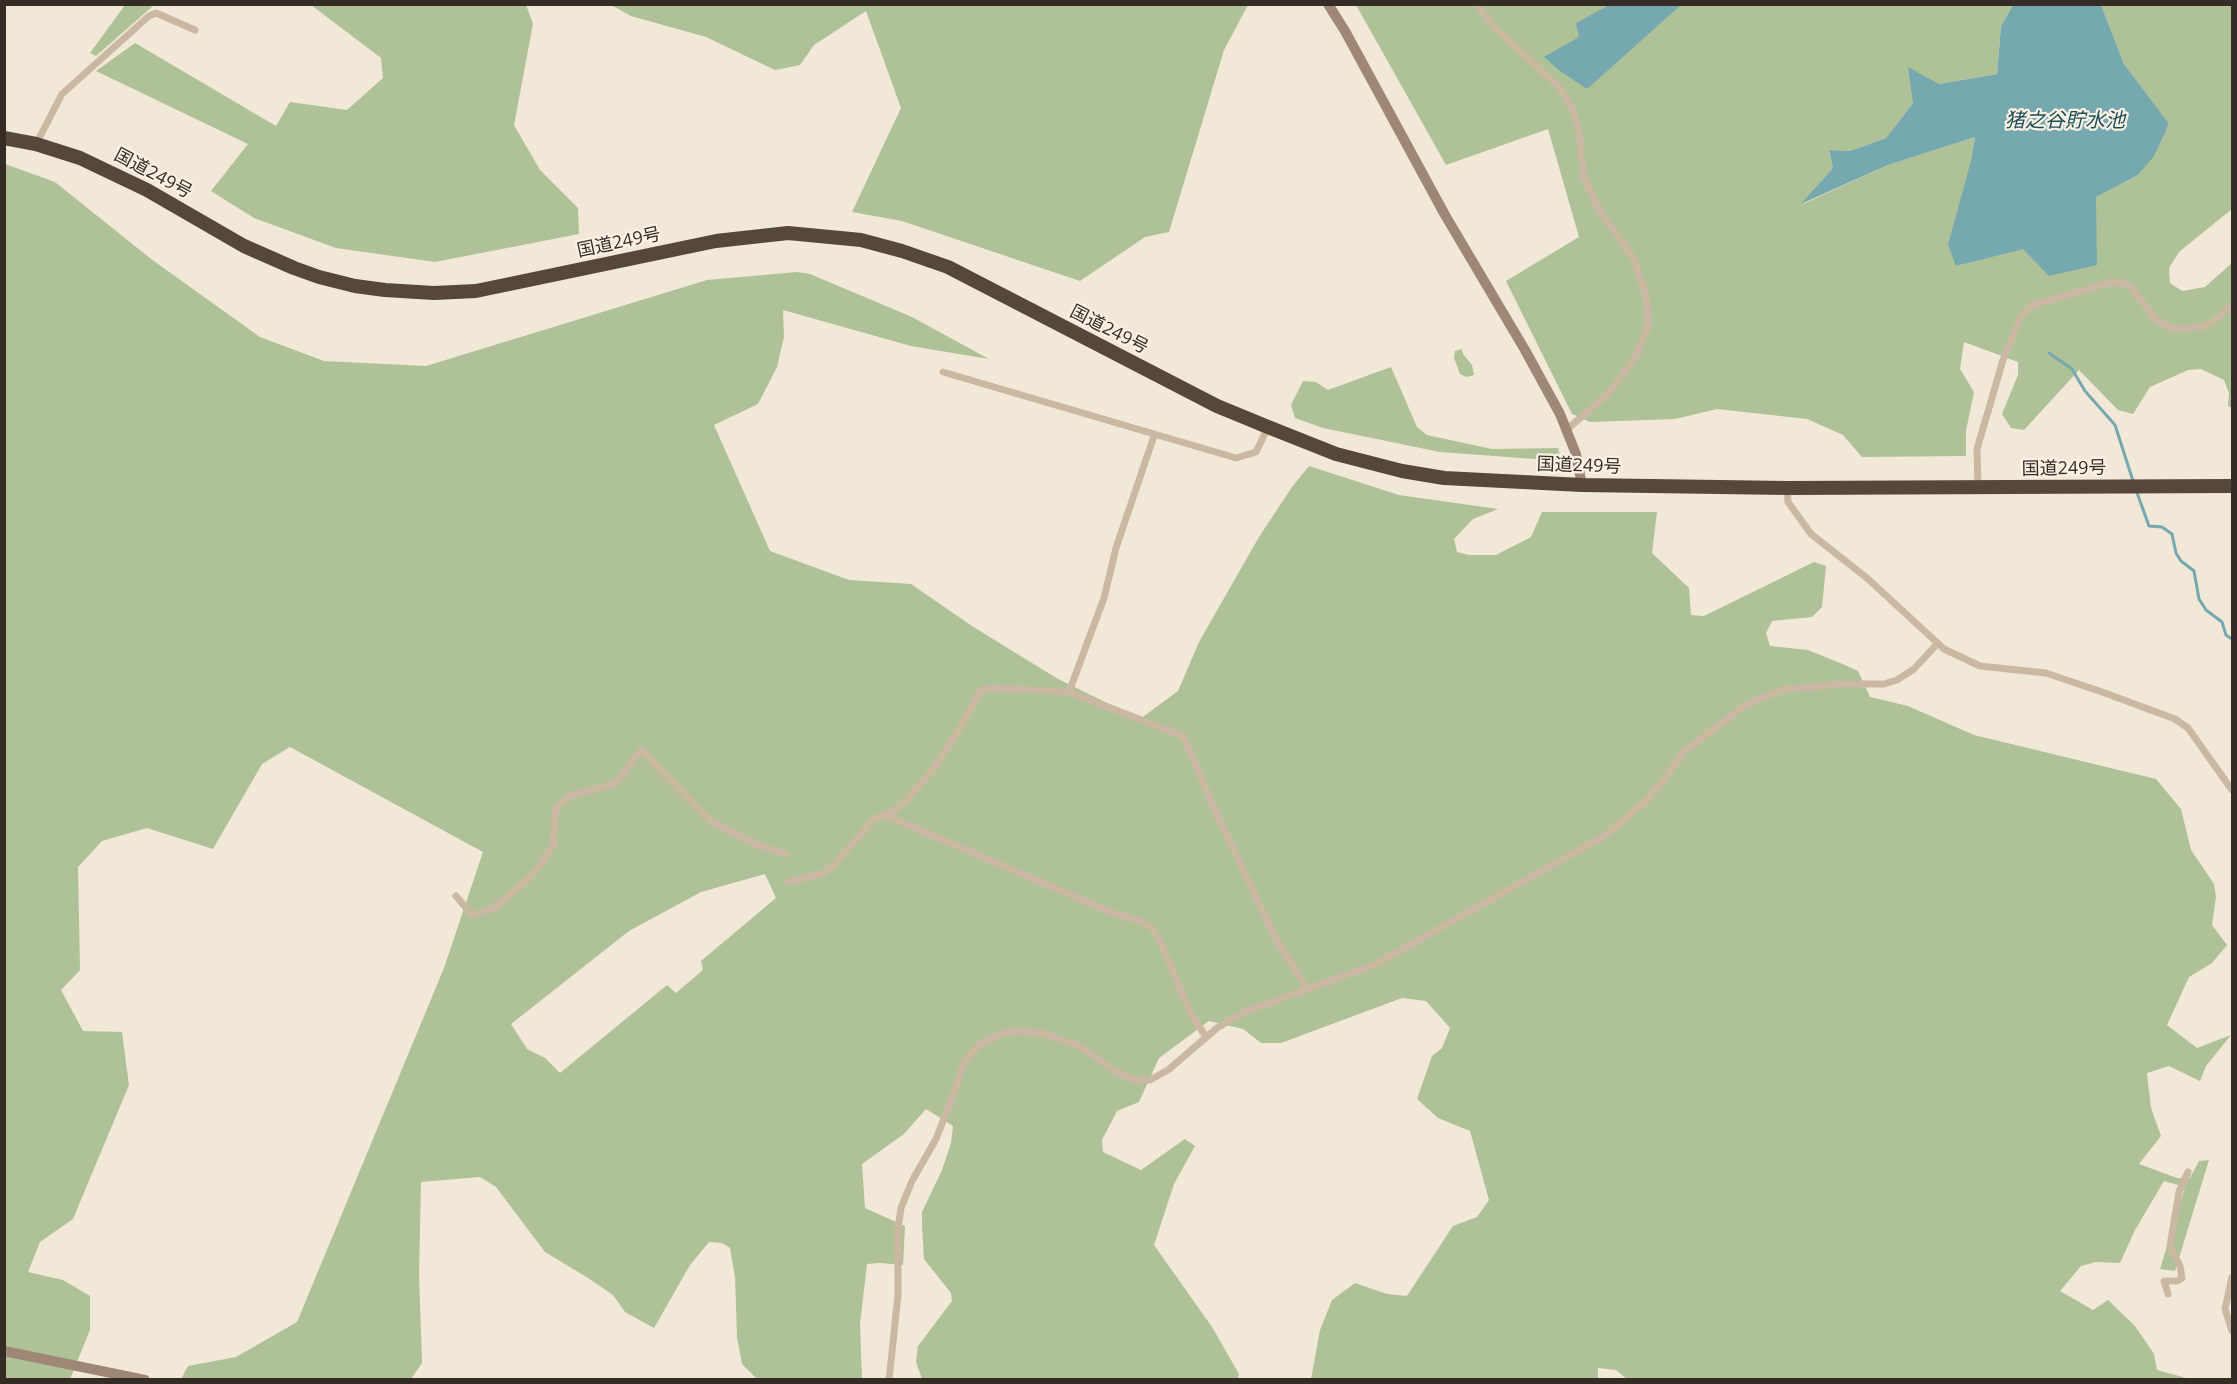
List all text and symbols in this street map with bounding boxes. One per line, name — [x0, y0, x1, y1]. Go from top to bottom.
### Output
water label: 猪之谷貯水池 — [2005, 109, 2125, 133]
street label: 国道249号 — [110, 145, 196, 203]
street label: 国道249号 — [575, 224, 663, 262]
street label: 国道249号 — [1066, 301, 1152, 359]
street label: 国道249号 — [1536, 454, 1622, 478]
street label: 国道249号 — [2021, 457, 2107, 481]

